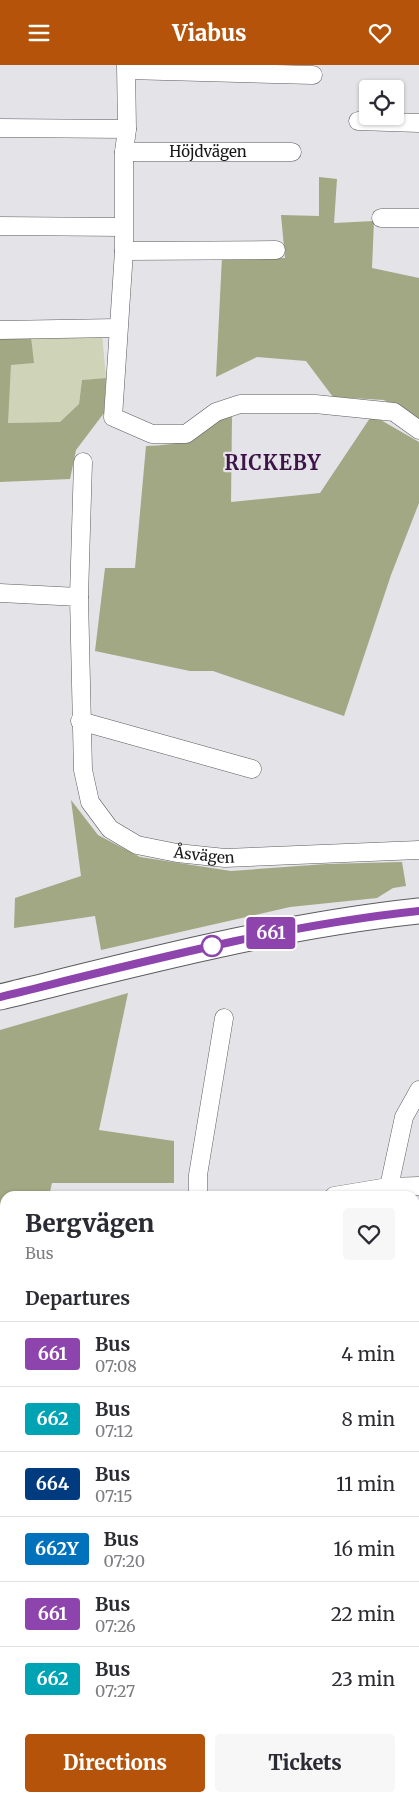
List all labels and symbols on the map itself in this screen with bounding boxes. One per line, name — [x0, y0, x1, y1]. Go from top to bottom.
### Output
street label: Höjdvägen — [169, 142, 247, 161]
district label: RICKEBY — [224, 450, 322, 475]
street label: Åsvägen — [172, 841, 235, 867]
line badge: 661 — [242, 917, 300, 949]
unlabelled marker — [201, 935, 223, 957]

